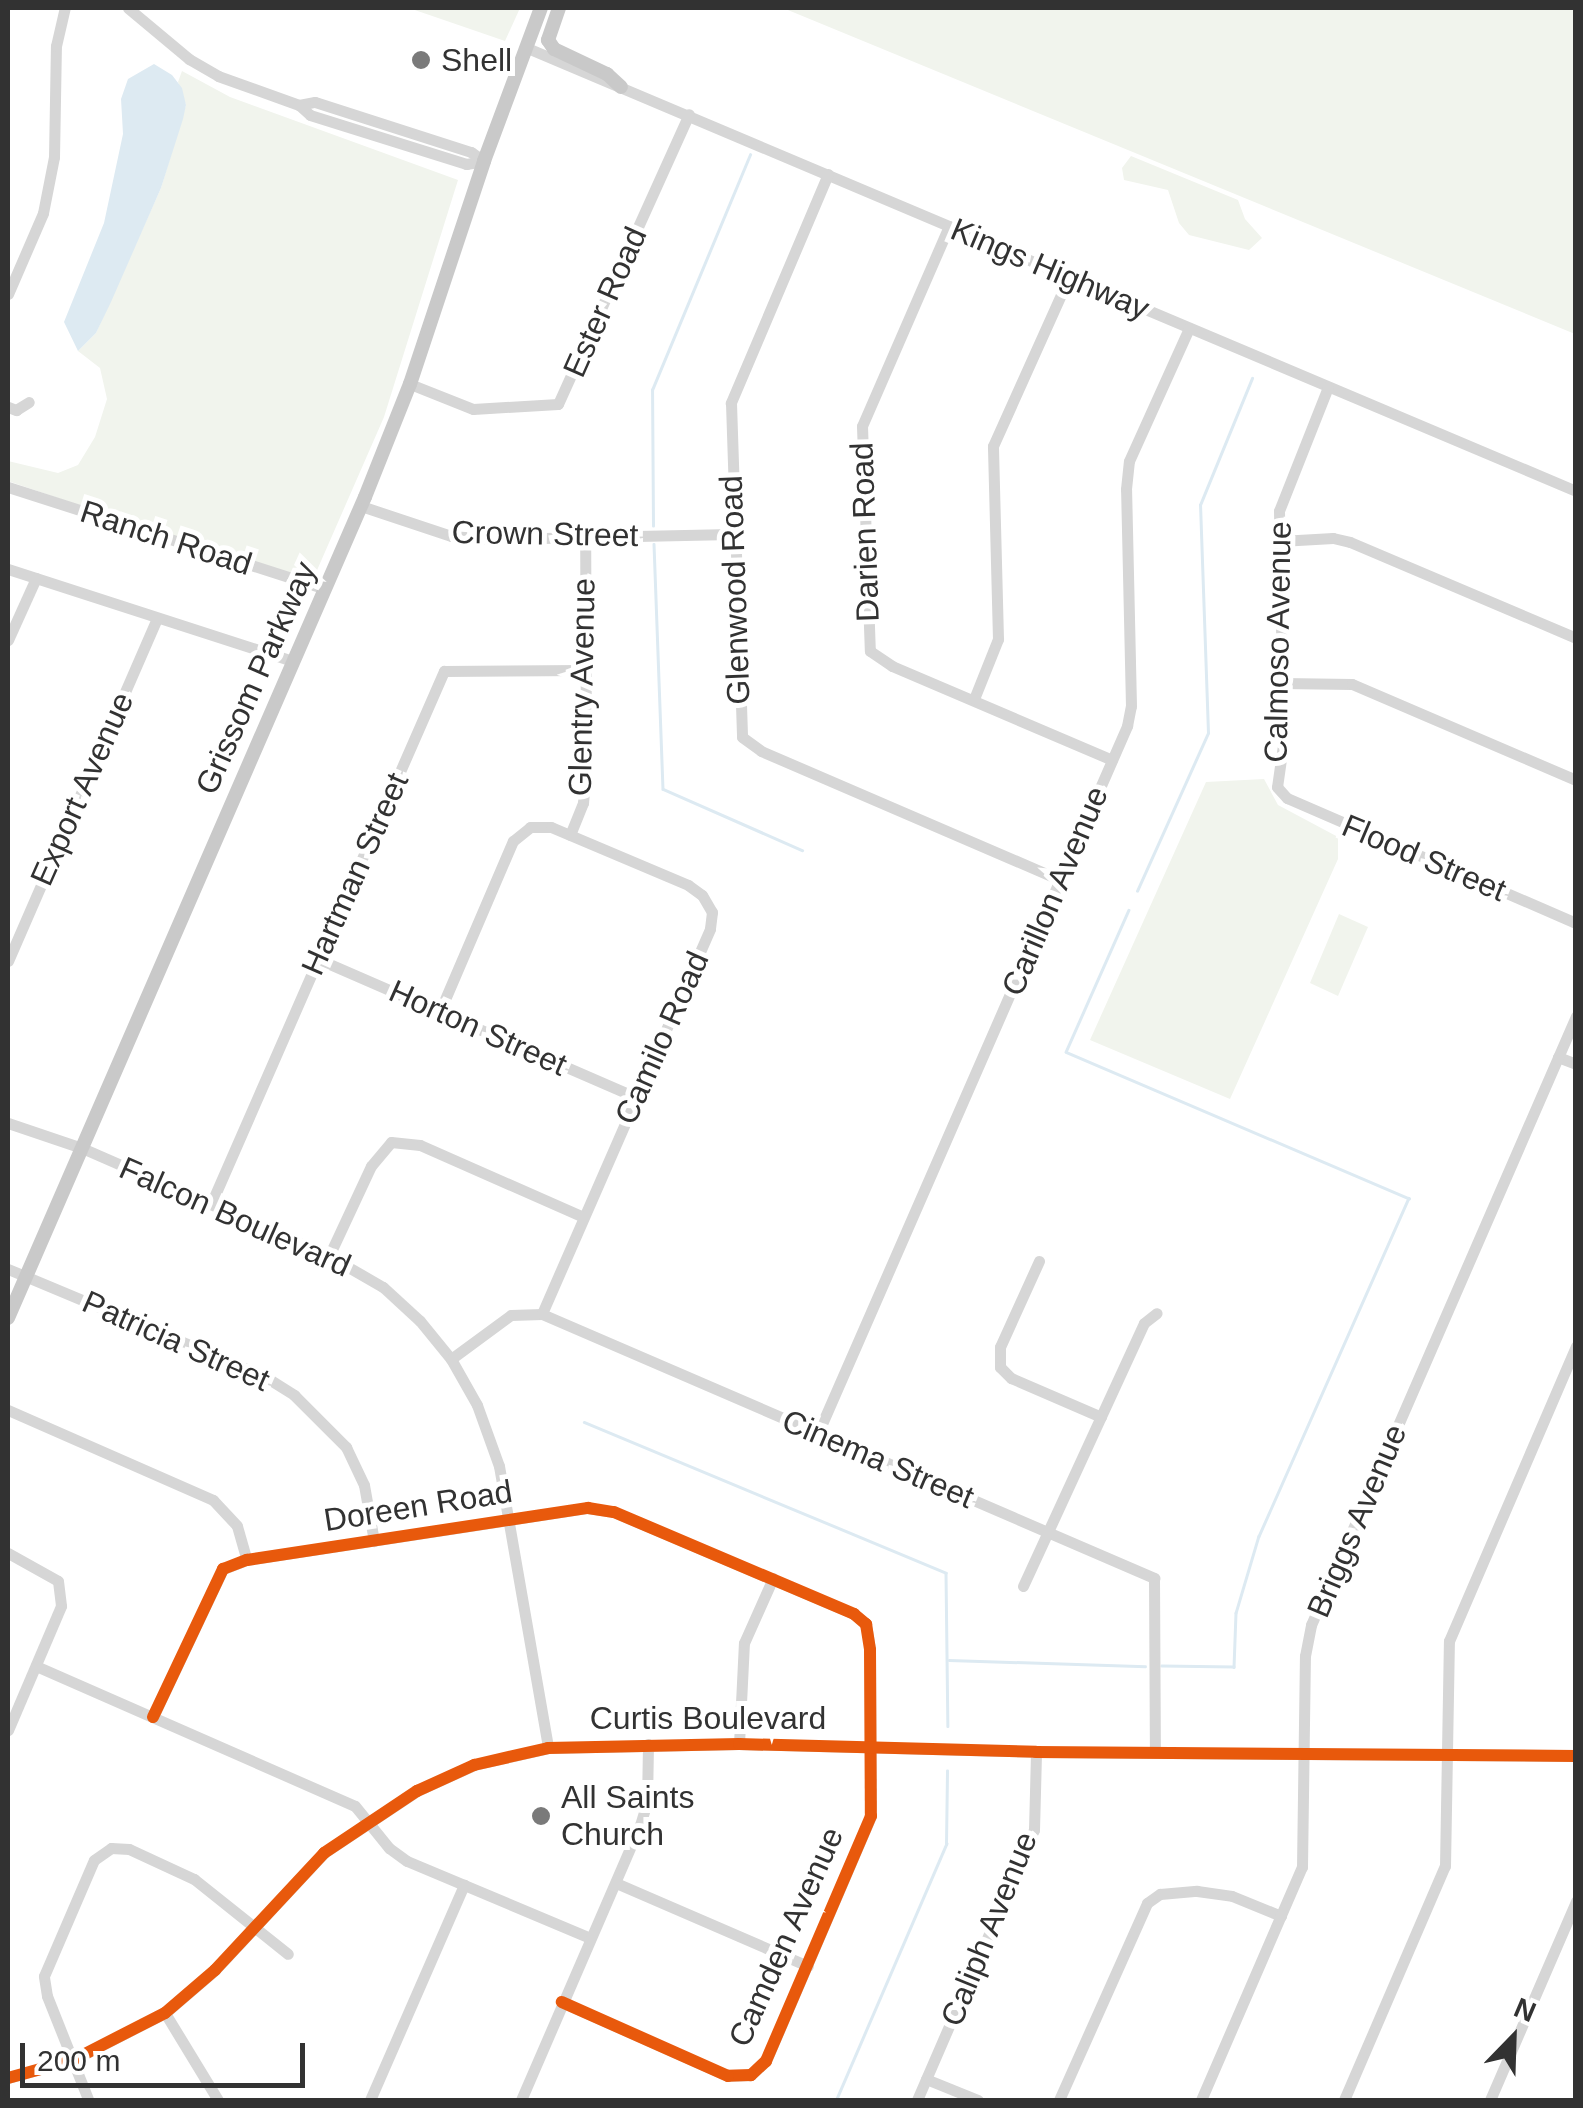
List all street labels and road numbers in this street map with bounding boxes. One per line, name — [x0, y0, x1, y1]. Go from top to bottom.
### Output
street label: Kings Highway — [945, 210, 1155, 328]
street label: Ester Road — [555, 221, 655, 383]
street label: Darien Road — [843, 442, 887, 622]
street label: Glenwood Road — [712, 475, 758, 705]
street label: Ranch Road — [75, 492, 257, 584]
street label: Crown Street — [451, 513, 639, 555]
street label: Calmoso Avenue — [1257, 520, 1299, 764]
street label: Grissom Parkway — [187, 556, 325, 800]
street label: Glentry Avenue — [561, 577, 603, 797]
street label: Export Avenue — [22, 686, 142, 892]
street label: Hartman Street — [293, 767, 417, 981]
street label: Carillon Avenue — [993, 780, 1117, 1002]
street label: Flood Street — [1336, 806, 1512, 910]
street label: Camilo Road — [607, 946, 717, 1130]
street label: Horton Street — [383, 972, 573, 1084]
street label: Falcon Boulevard — [113, 1149, 357, 1285]
street label: Patricia Street — [76, 1283, 276, 1399]
street label: Cinema Street — [776, 1401, 980, 1517]
street label: Briggs Avenue — [1299, 1418, 1415, 1624]
street label: Doreen Road — [321, 1472, 515, 1540]
street label: Curtis Boulevard — [590, 1699, 826, 1737]
street label: Camden Avenue — [720, 1821, 852, 2053]
street label: Caliph Avenue — [932, 1826, 1046, 2032]

